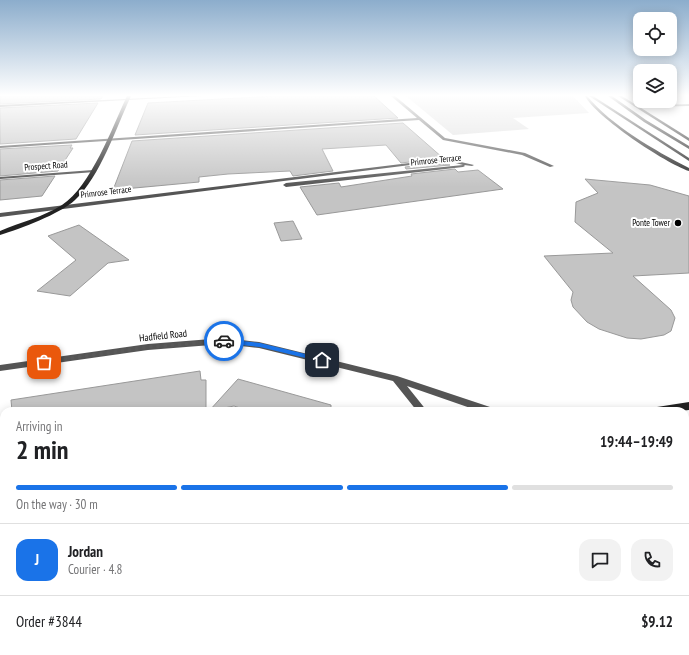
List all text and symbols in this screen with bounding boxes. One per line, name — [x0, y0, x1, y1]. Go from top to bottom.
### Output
map controls — [633, 12, 677, 108]
button: locate — [633, 12, 677, 56]
button: layers — [633, 64, 677, 108]
street label: Primrose Terrace — [410, 151, 462, 168]
street label: Prospect Road — [24, 158, 68, 173]
street label: Primrose Terrace — [80, 183, 132, 200]
place label: Ponte Tower — [632, 217, 671, 228]
marker: Ponte Tower — [673, 218, 683, 228]
courier — [204, 321, 244, 361]
street label: Hadfield Road — [138, 327, 188, 344]
icon: car — [213, 330, 235, 352]
pin — [305, 343, 339, 377]
pin — [27, 345, 61, 379]
icon: home — [311, 349, 333, 371]
icon: bag — [33, 351, 55, 373]
text: Arriving in — [16, 418, 63, 435]
text: 19:44–19:49 — [600, 432, 673, 451]
text: 2 min — [16, 433, 69, 466]
text: On the way · 30 m — [16, 496, 98, 513]
button: chat — [579, 539, 621, 581]
button: phone — [631, 539, 673, 581]
text: Jordan — [68, 542, 103, 561]
text: J — [35, 550, 39, 569]
text: Courier · 4.8 — [68, 561, 122, 578]
text: Order #3844 — [16, 612, 82, 631]
text: $9.12 — [641, 612, 673, 631]

